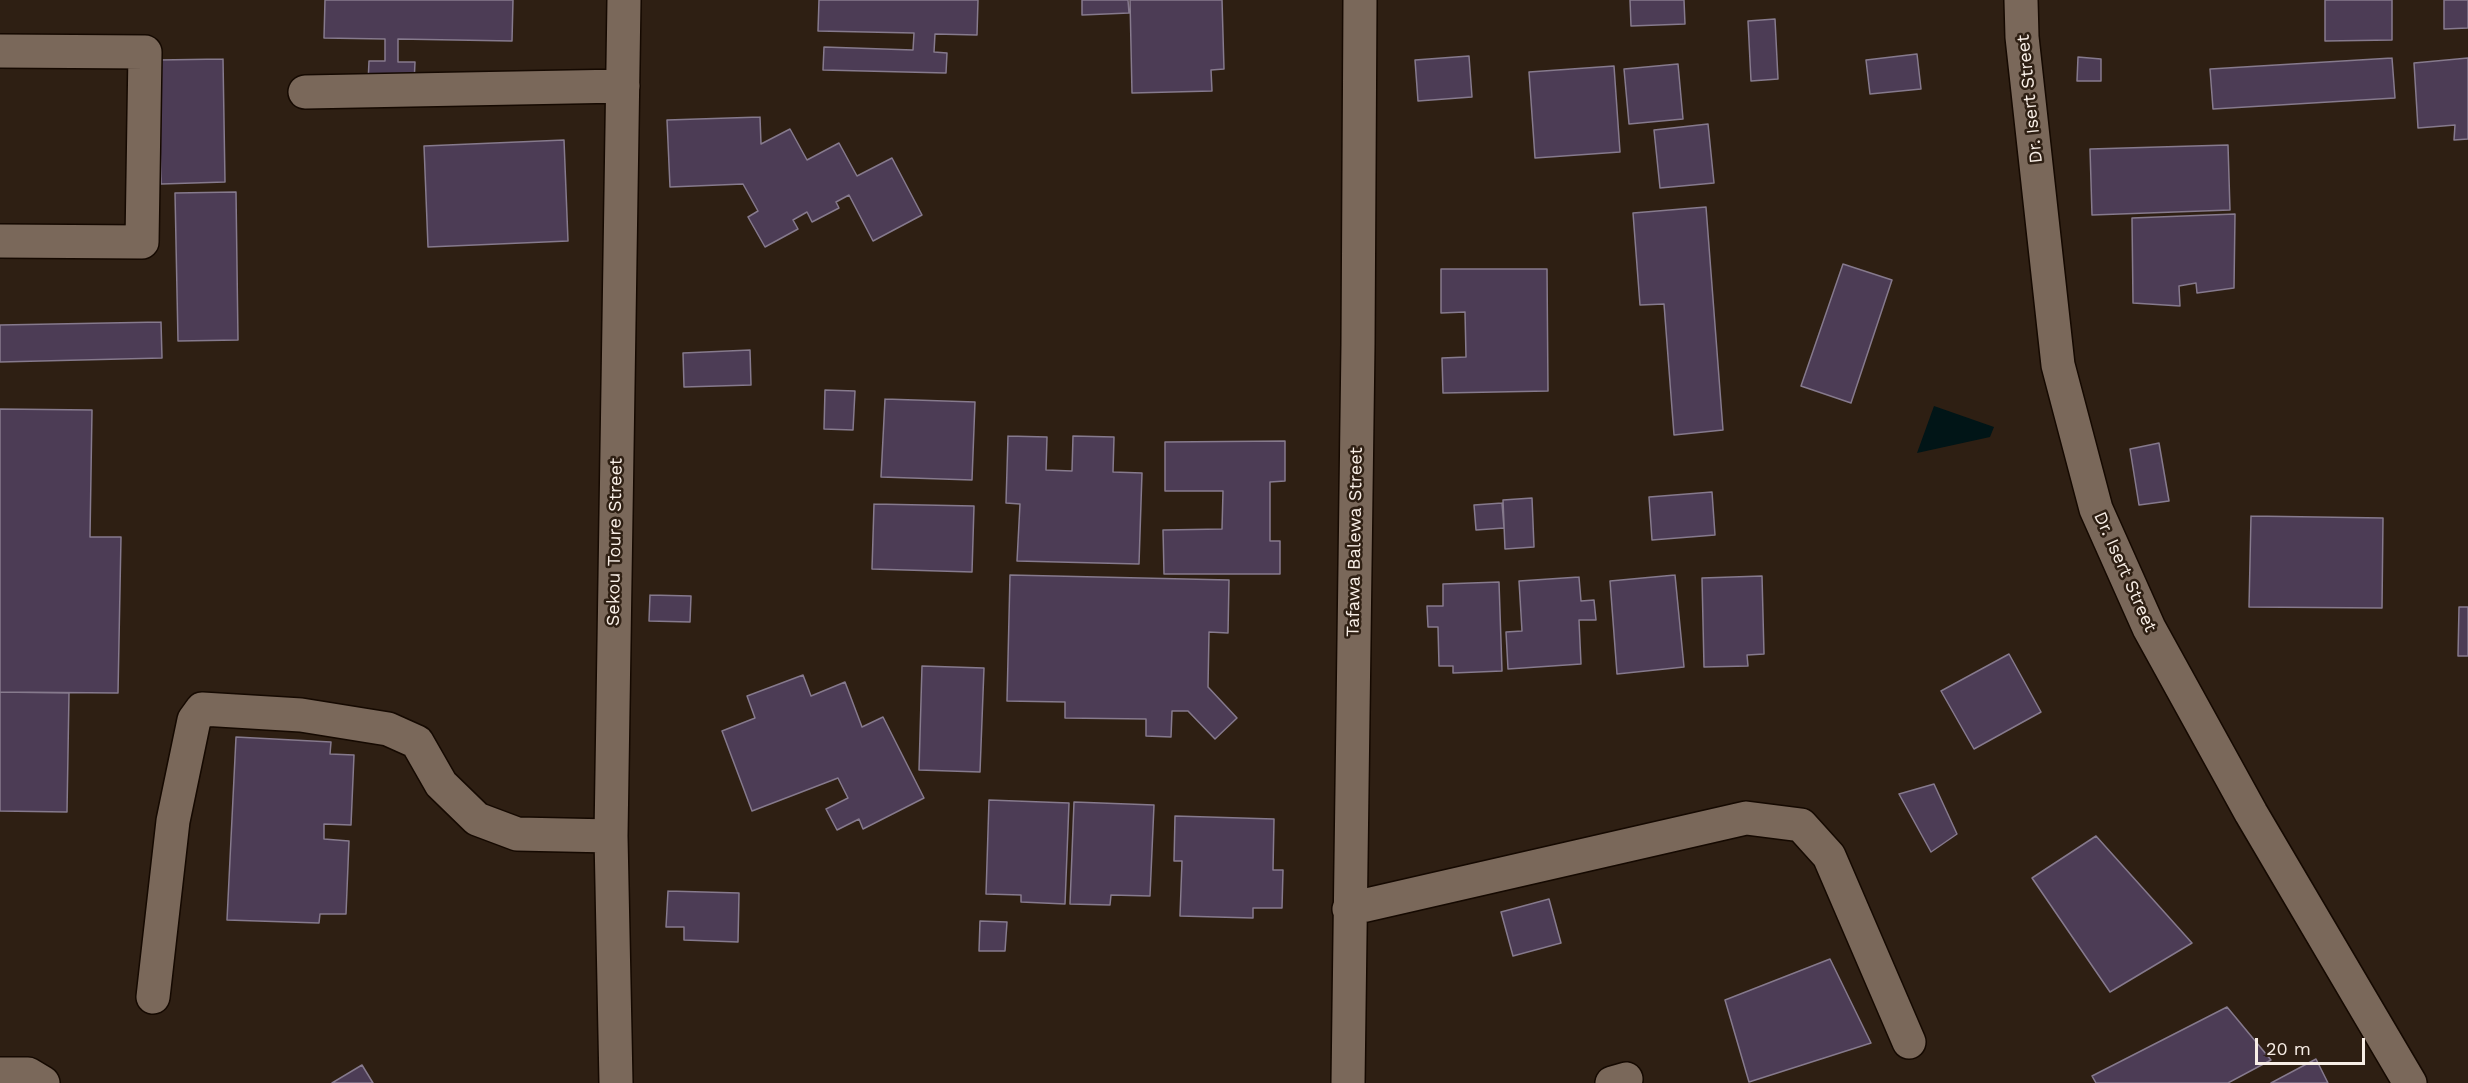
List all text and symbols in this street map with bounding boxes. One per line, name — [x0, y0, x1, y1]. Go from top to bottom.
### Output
street label: Dr. Isert Street — [2012, 34, 2048, 164]
street label: Tafawa Balewa Street — [1343, 447, 1367, 637]
street label: Sekou Toure Street — [603, 458, 627, 626]
street label: Dr. Isert Street — [2089, 508, 2161, 636]
scale bar — [2258, 1026, 2368, 1064]
text: 20 m — [2266, 1038, 2311, 1059]

